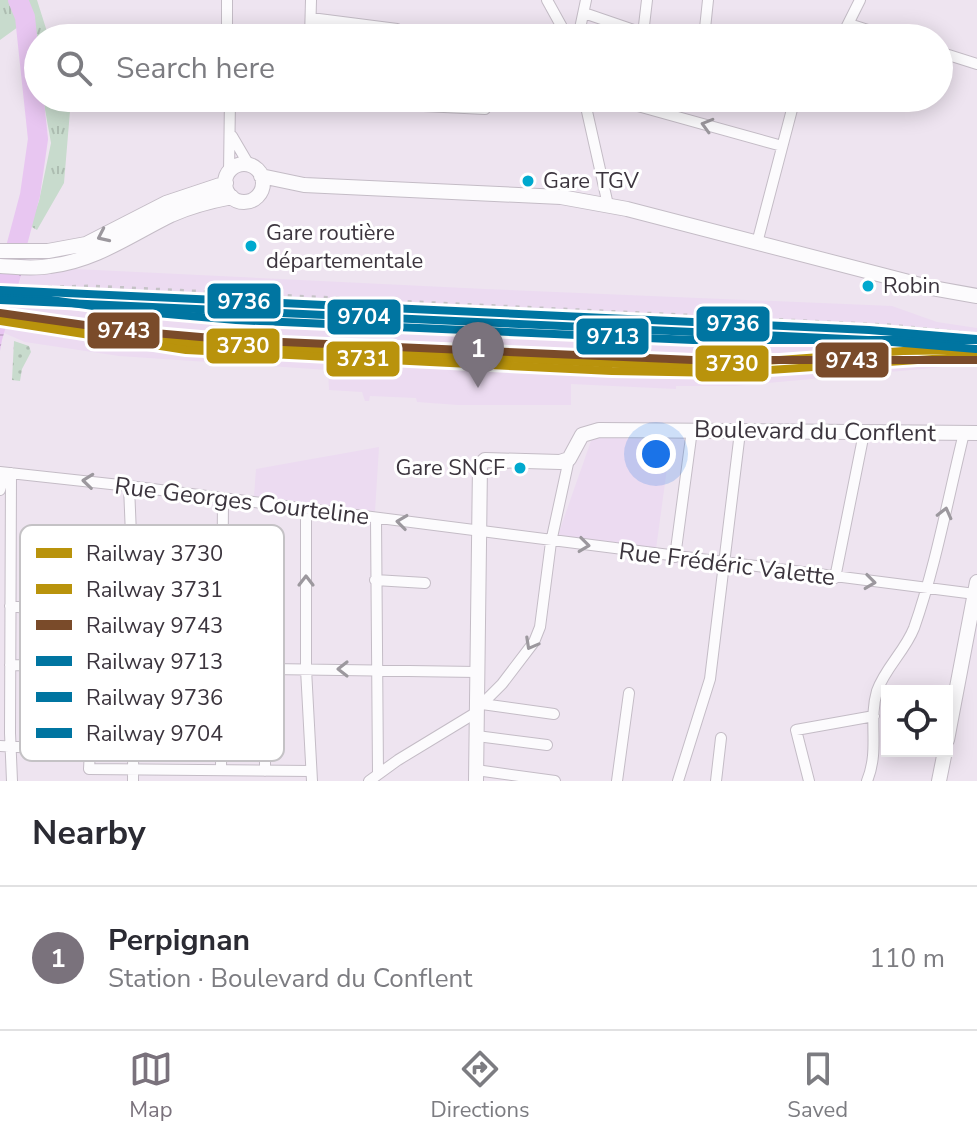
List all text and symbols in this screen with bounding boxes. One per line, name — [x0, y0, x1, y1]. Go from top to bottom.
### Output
search box — [24, 24, 953, 112]
icon: search — [52, 46, 96, 90]
text: Search here — [116, 48, 275, 89]
one-way arrow — [700, 118, 714, 135]
place label: Gare TGV — [543, 166, 640, 196]
marker: Gare TGV — [520, 173, 536, 189]
place label: Gare routière départementale — [266, 218, 423, 276]
one-way arrow — [97, 226, 111, 242]
marker: Gare routière départementale — [243, 238, 259, 254]
place label: Robin — [883, 271, 940, 301]
marker: Robin — [860, 278, 876, 294]
line badge: 9736 — [206, 282, 282, 320]
text: 9736 — [218, 287, 270, 317]
line badge: 9704 — [326, 298, 402, 336]
text: 9704 — [338, 302, 390, 332]
line badge: 9736 — [695, 305, 771, 343]
text: 9736 — [707, 309, 759, 339]
line badge: 9743 — [86, 311, 161, 350]
text: 9743 — [98, 316, 150, 346]
line badge: 9713 — [575, 317, 650, 356]
pin: 1 — [452, 322, 504, 388]
text: 9713 — [587, 322, 639, 352]
line badge: 3730 — [205, 327, 281, 365]
text: 3730 — [217, 331, 269, 361]
line badge: 3731 — [325, 340, 401, 378]
line badge: 9743 — [814, 341, 890, 379]
text: 3731 — [337, 344, 389, 374]
line badge: 3730 — [694, 344, 770, 383]
text: 9743 — [826, 346, 878, 376]
text: 3730 — [706, 349, 758, 379]
street label: Boulevard du Conflent — [694, 413, 937, 449]
your location — [636, 434, 676, 474]
place label: Gare SNCF — [396, 453, 505, 483]
marker: Gare SNCF — [512, 460, 528, 476]
street label: Rue Georges Courteline — [113, 469, 371, 533]
one-way arrow — [81, 473, 94, 490]
one-way arrow — [935, 506, 952, 520]
one-way arrow — [395, 513, 408, 530]
legend — [20, 525, 284, 761]
street label: Rue Frédéric Valette — [617, 535, 837, 593]
one-way arrow — [578, 537, 591, 554]
text: Railway 3730 — [86, 539, 223, 569]
one-way arrow — [864, 573, 877, 590]
one-way arrow — [297, 574, 315, 587]
text: Railway 3731 — [86, 575, 223, 605]
text: Railway 9743 — [86, 611, 223, 641]
one-way arrow — [526, 636, 541, 650]
text: Railway 9713 — [86, 647, 223, 677]
one-way arrow — [336, 660, 349, 678]
text: Railway 9736 — [86, 683, 223, 713]
map controls — [881, 685, 953, 757]
button: locate — [881, 685, 953, 757]
text: Railway 9704 — [86, 719, 223, 749]
text: Nearby — [32, 810, 146, 856]
text: Perpignan — [108, 920, 250, 961]
text: 1 — [50, 941, 66, 976]
text: 110 m — [869, 941, 945, 976]
text: Station · Boulevard du Conflent — [108, 961, 472, 996]
tab: Map — [129, 1047, 173, 1125]
tab: Directions — [431, 1047, 530, 1125]
tab: Saved — [787, 1047, 848, 1125]

